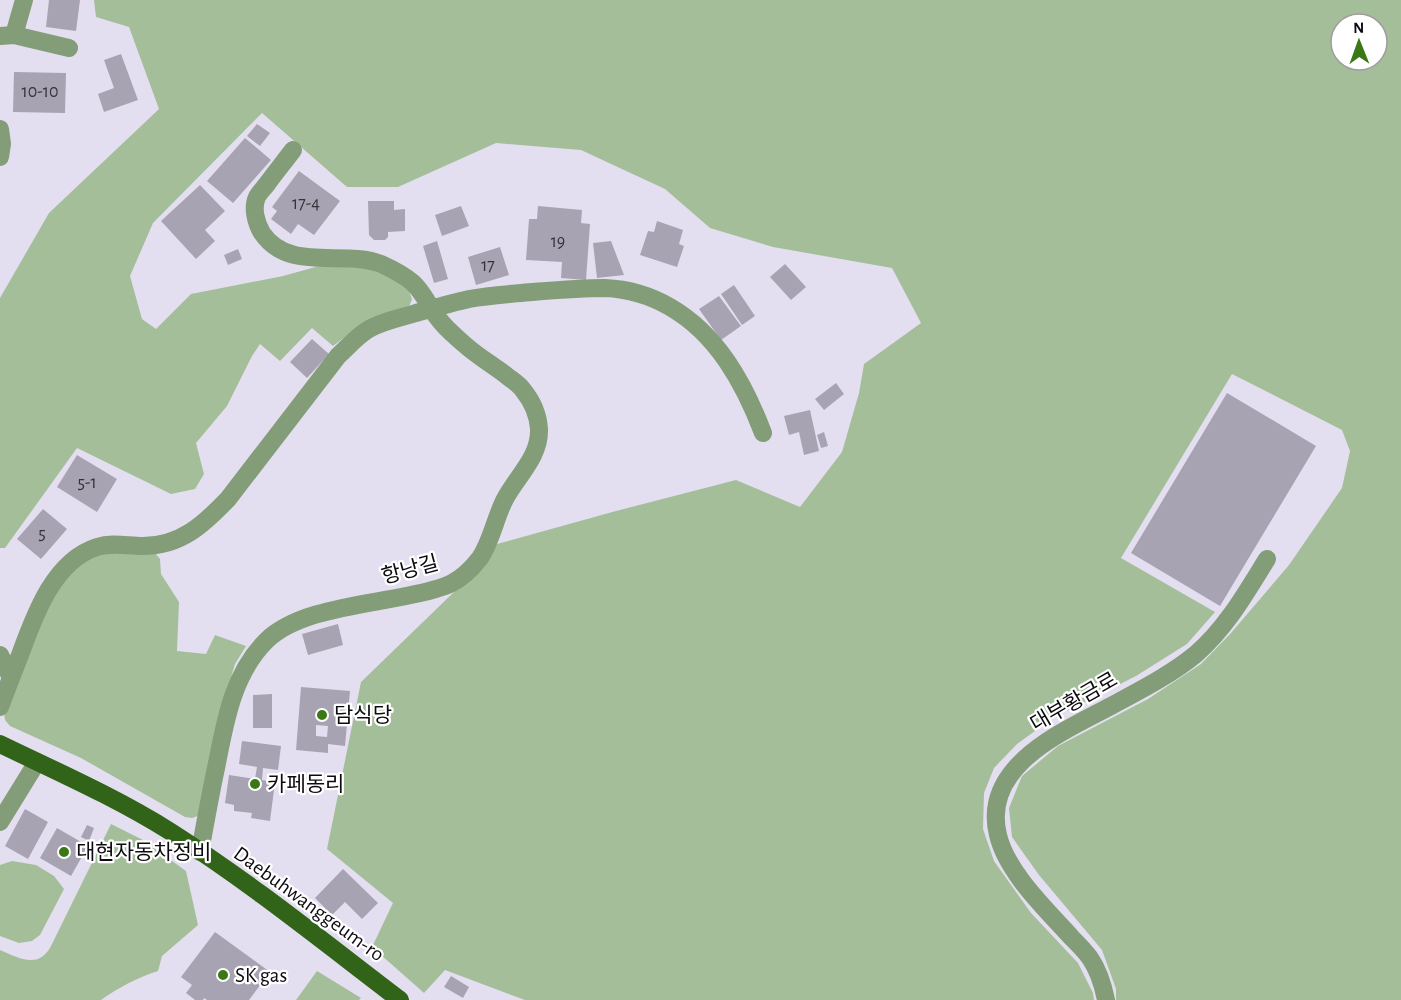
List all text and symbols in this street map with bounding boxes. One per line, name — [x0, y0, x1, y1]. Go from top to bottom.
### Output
north arrow — [1329, 12, 1389, 72]
text: N — [1353, 20, 1364, 36]
house number: 10-10 — [22, 83, 58, 101]
house number: 17-4 — [292, 195, 320, 213]
house number: 19 — [551, 233, 565, 251]
house number: 17 — [481, 257, 495, 275]
house number: 5-1 — [77, 474, 97, 492]
house number: 5 — [38, 525, 46, 543]
street label: 항낭길 — [379, 551, 441, 588]
street label: 대부황금로 — [1026, 668, 1121, 735]
place label: 담식당 — [334, 704, 392, 726]
marker: 담식당 — [315, 708, 329, 722]
place label: 카페동리 — [267, 773, 344, 795]
marker: 카페동리 — [248, 777, 262, 791]
place label: 대현자동차정비 — [76, 841, 211, 863]
street label: Daebuhwanggeum-ro — [230, 843, 388, 965]
marker: 대현자동차정비 — [57, 845, 71, 859]
place label: SK gas — [235, 965, 287, 986]
marker: SK gas — [216, 968, 230, 982]

